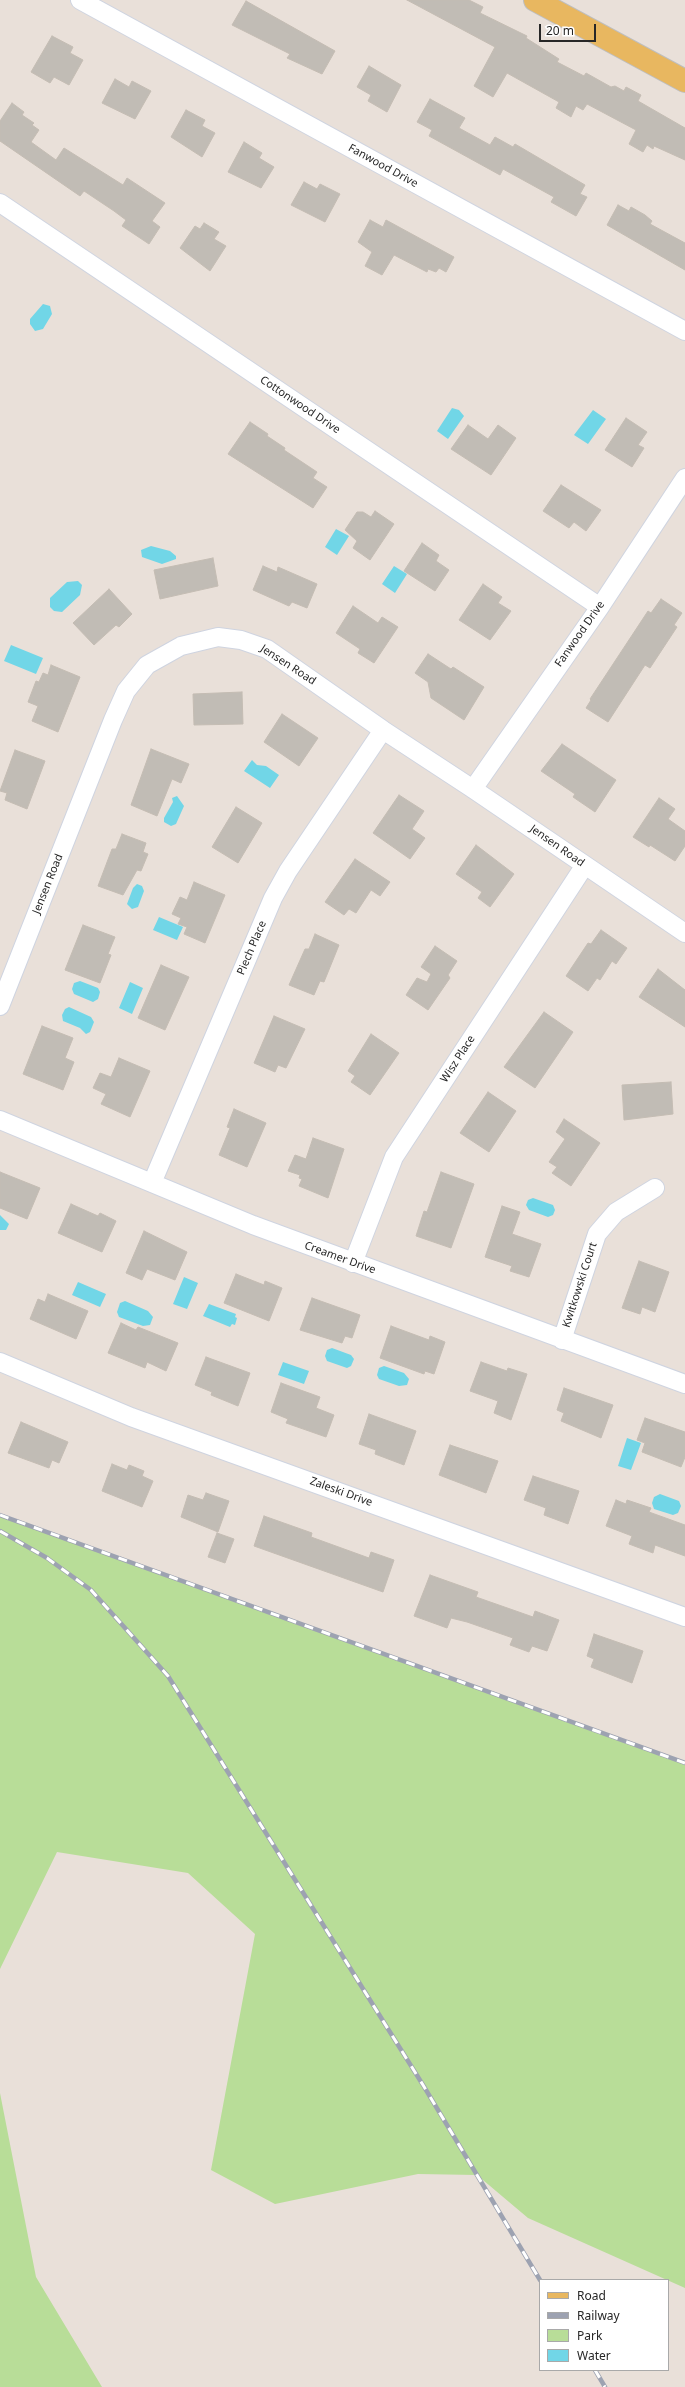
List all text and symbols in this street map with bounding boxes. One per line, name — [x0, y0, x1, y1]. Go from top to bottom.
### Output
scale bar — [541, 16, 598, 42]
text: 20 m — [546, 22, 574, 39]
street label: Fanwood Drive — [346, 141, 420, 191]
street label: Cottonwood Drive — [257, 373, 343, 437]
street label: Fanwood Drive — [552, 598, 608, 670]
street label: Jensen Road — [258, 642, 318, 688]
street label: Jensen Road — [527, 822, 587, 870]
street label: Jensen Road — [30, 852, 66, 916]
street label: Piech Place — [235, 919, 269, 977]
street label: Wisz Place — [438, 1033, 478, 1085]
street label: Creamer Drive — [303, 1239, 377, 1277]
street label: Kwitkowski Court — [560, 1241, 600, 1329]
street label: Zaleski Drive — [308, 1475, 374, 1509]
legend — [539, 2279, 669, 2371]
text: Road — [577, 2287, 606, 2304]
text: Railway — [577, 2307, 620, 2324]
text: Park — [577, 2327, 602, 2344]
text: Water — [577, 2347, 611, 2364]

